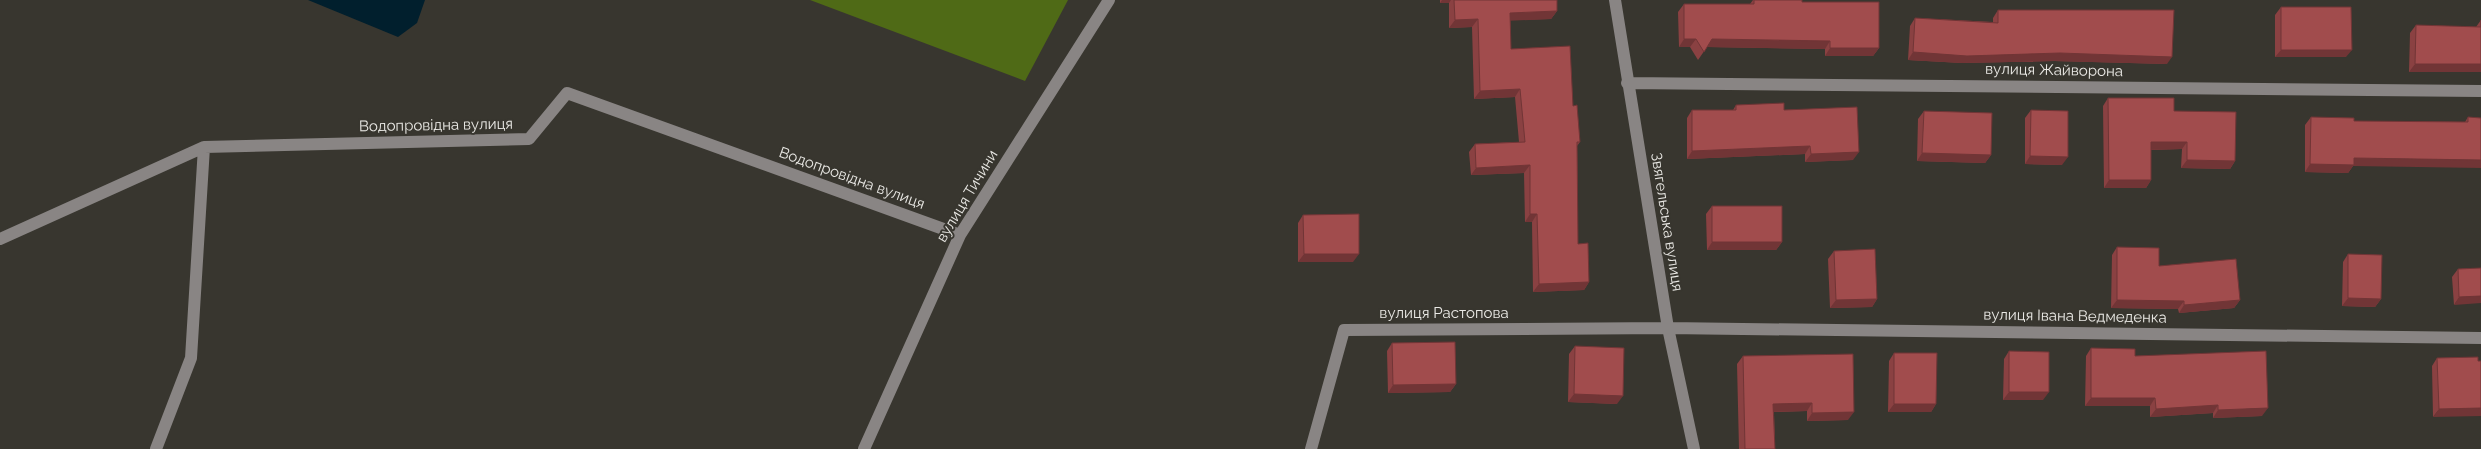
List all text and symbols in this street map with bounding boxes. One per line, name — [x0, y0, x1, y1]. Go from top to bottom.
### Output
street label: вулиця Жайворона — [1985, 60, 2123, 80]
street label: Водопровідна вулиця — [359, 115, 513, 135]
street label: Водопровідна вулиця — [777, 143, 927, 213]
street label: вулиця Тичини — [932, 147, 1002, 245]
street label: Звягельська вулиця — [1647, 151, 1687, 293]
street label: вулиця Растопова — [1379, 304, 1509, 322]
street label: вулиця Івана Ведмеденка — [1983, 305, 2167, 327]

